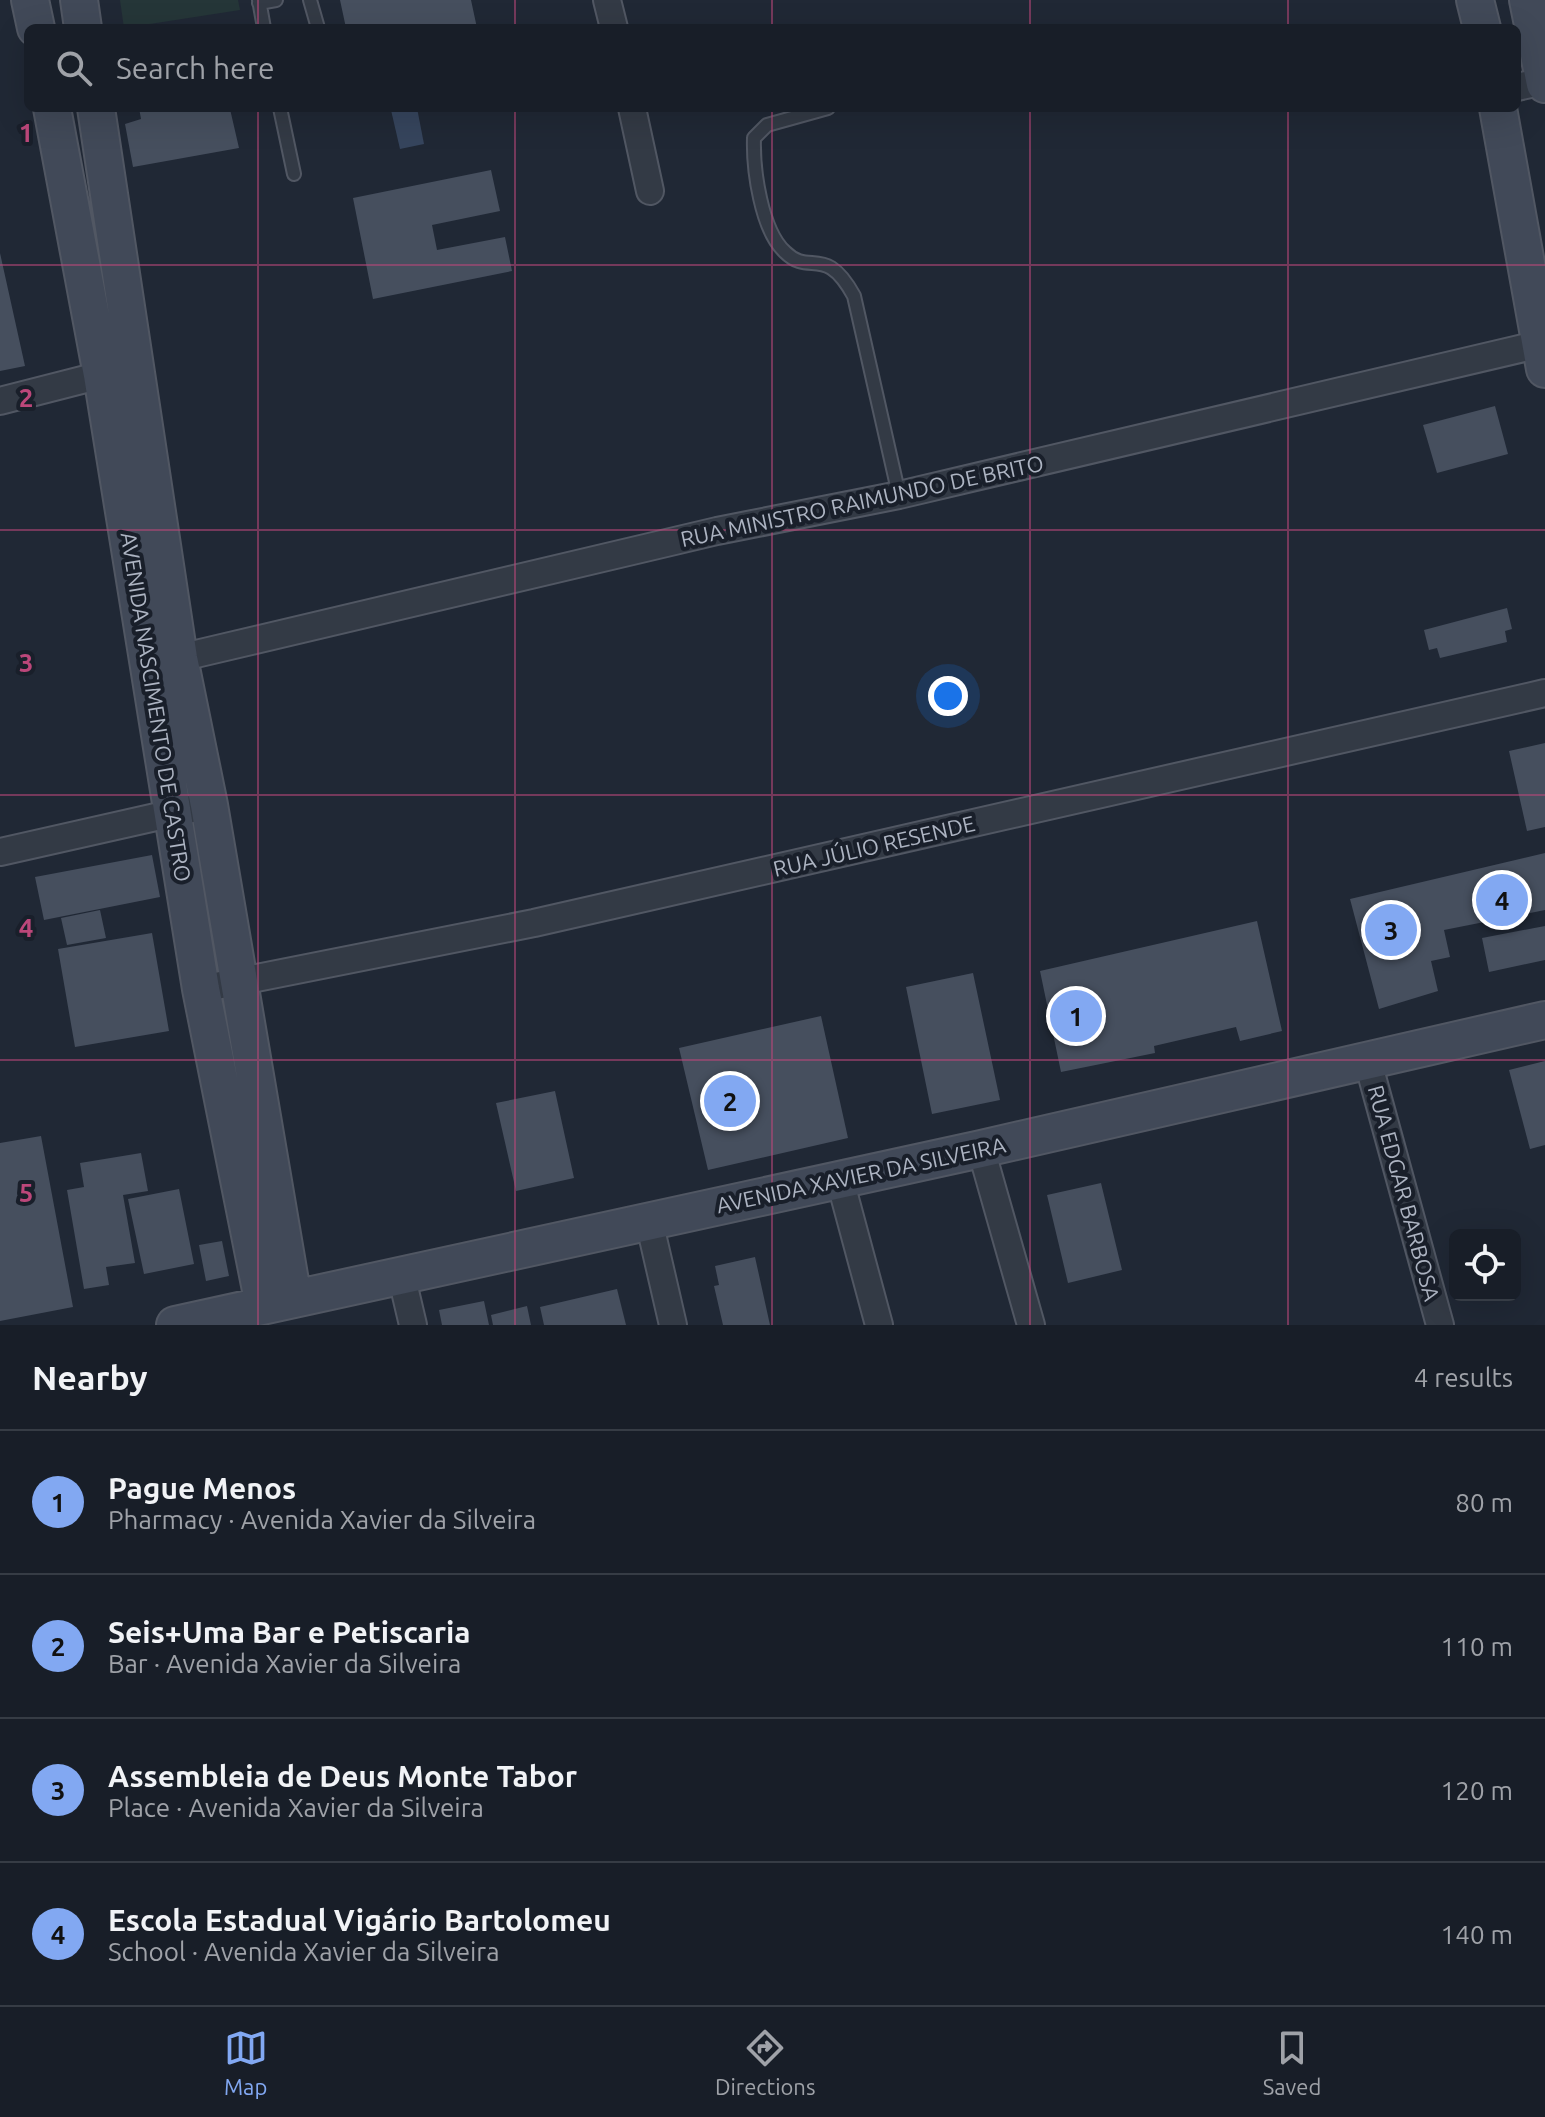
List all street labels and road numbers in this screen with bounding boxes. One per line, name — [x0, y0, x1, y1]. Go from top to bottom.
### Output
street label: RUA MINISTRO RAIMUNDO DE BRITO — [678, 450, 1046, 551]
street label: AVENIDA NASCIMENTO DE CASTRO — [116, 530, 197, 884]
street label: RUA JÚLIO RESENDE — [770, 809, 977, 881]
street label: RUA EDGAR BARBOSA — [1364, 1082, 1446, 1304]
street label: AVENIDA XAVIER DA SILVEIRA — [714, 1131, 1009, 1217]

